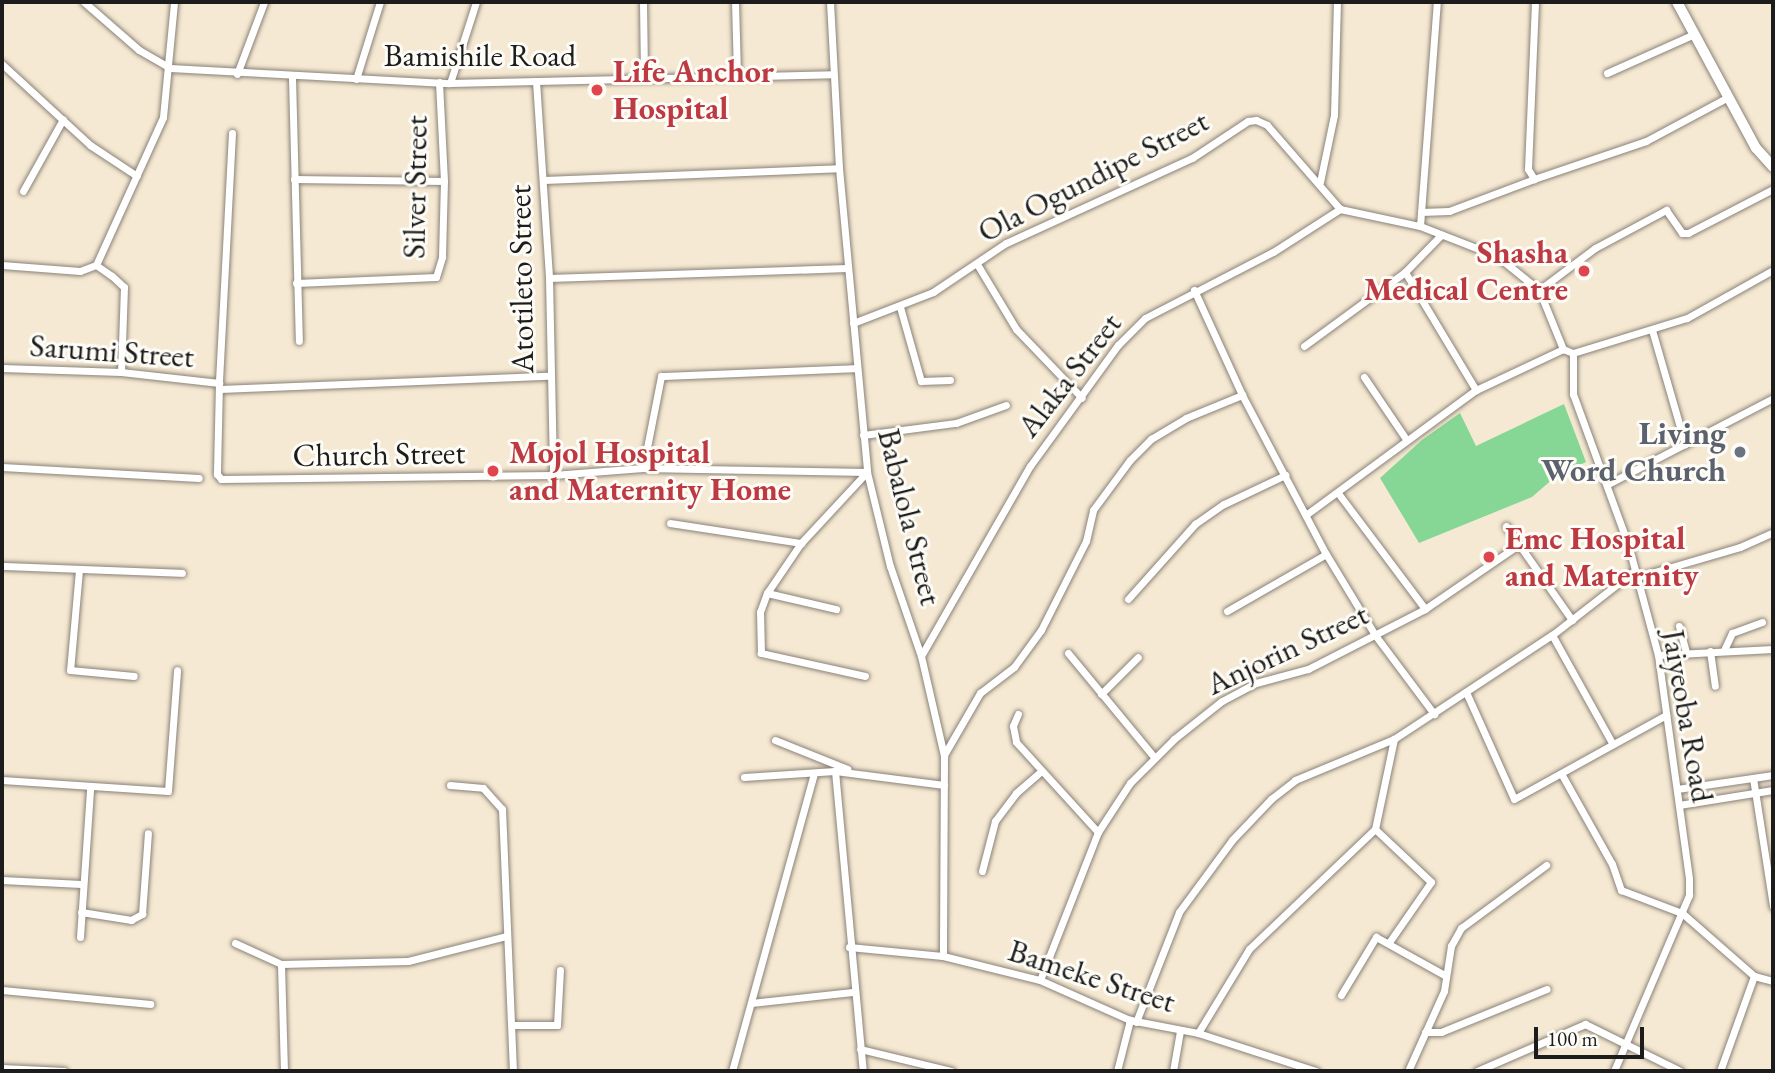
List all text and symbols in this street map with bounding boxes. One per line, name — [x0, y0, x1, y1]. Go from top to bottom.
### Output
street label: Bamishile Road — [384, 36, 576, 74]
place label: Life Anchor Hospital — [613, 53, 774, 128]
marker: Life Anchor Hospital — [587, 80, 607, 100]
street label: Ola Ogundipe Street — [971, 101, 1215, 251]
street label: Silver Street — [395, 115, 435, 259]
street label: Atotileto Street — [500, 184, 542, 374]
place label: Shasha Medical Centre — [1364, 234, 1568, 309]
marker: Shasha Medical Centre — [1574, 261, 1594, 281]
street label: Alaka Street — [1009, 305, 1129, 445]
street label: Sarumi Street — [29, 326, 195, 376]
place label: Living Word Church — [1541, 415, 1726, 490]
street label: Babalola Street — [870, 425, 950, 609]
street label: Church Street — [292, 433, 466, 475]
place label: Mojol Hospital and Maternity Home — [509, 434, 791, 509]
marker: Living Word Church — [1732, 444, 1748, 460]
marker: Mojol Hospital and Maternity Home — [483, 461, 503, 481]
place label: Emc Hospital and Maternity — [1505, 520, 1699, 595]
marker: Emc Hospital and Maternity — [1479, 547, 1499, 567]
street label: Anjorin Street — [1200, 595, 1374, 703]
street label: Jaiyeoba Road — [1654, 627, 1722, 805]
street label: Bameke Street — [1004, 931, 1180, 1021]
scale bar — [1537, 1014, 1647, 1058]
text: 100 m — [1547, 1025, 1598, 1052]

